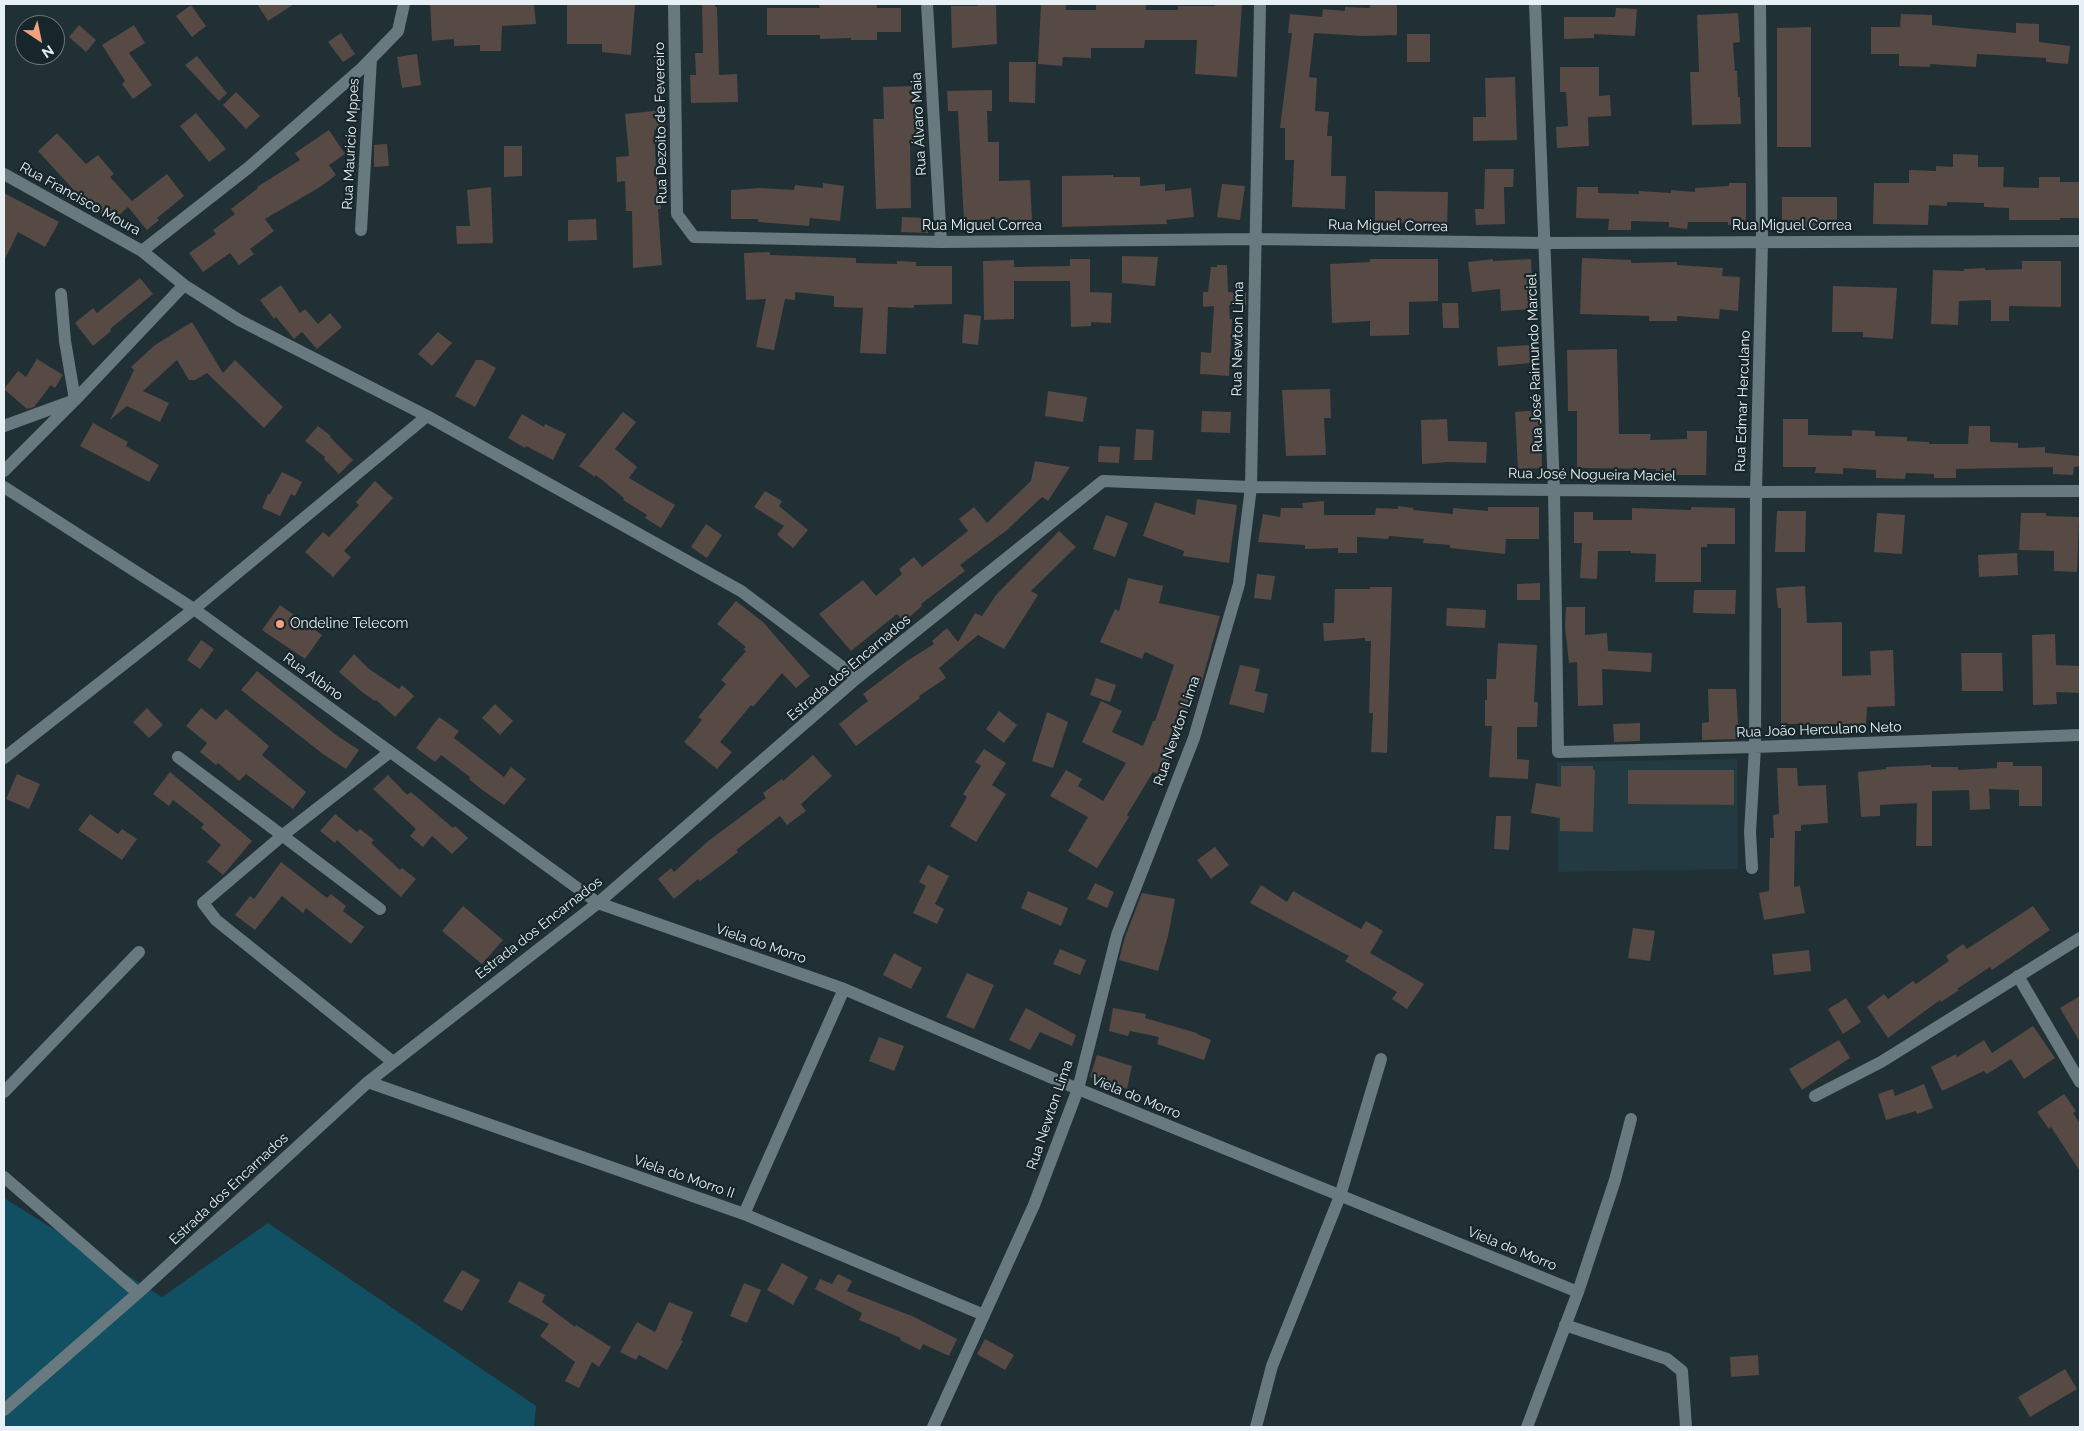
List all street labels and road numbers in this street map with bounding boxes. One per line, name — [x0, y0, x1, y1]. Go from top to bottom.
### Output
street label: Rua Dezoito de Fevereiro — [651, 42, 671, 204]
street label: Rua Álvaro Maia — [908, 72, 930, 176]
street label: Rua Mauricio Mppes — [339, 78, 363, 210]
street label: Rua Francisco Moura — [17, 159, 143, 239]
street label: Rua Miguel Correa — [1328, 217, 1448, 235]
street label: Rua Miguel Correa — [922, 218, 1042, 234]
street label: Rua Miguel Correa — [1732, 218, 1852, 234]
street label: Rua José Raimundo Marciel — [1523, 273, 1547, 453]
street label: Rua Newton Lima — [1229, 281, 1247, 397]
street label: Rua Edmar Herculano — [1732, 330, 1754, 472]
street label: Rua José Nogueira Maciel — [1508, 465, 1676, 485]
street label: Estrada dos Encarnados — [784, 611, 914, 725]
street label: Rua Albino — [280, 650, 346, 704]
street label: Rua Newton Lima — [1150, 674, 1204, 788]
street label: Rua João Herculano Neto — [1736, 719, 1902, 741]
street label: Estrada dos Encarnados — [472, 873, 606, 983]
street label: Viela do Morro — [713, 921, 809, 967]
street label: Rua Newton Lima — [1023, 1058, 1077, 1172]
street label: Viela do Morro — [1089, 1071, 1183, 1123]
street label: Estrada dos Encarnados — [166, 1130, 292, 1248]
street label: Viela do Morro II — [631, 1152, 737, 1202]
street label: Viela do Morro — [1465, 1223, 1559, 1275]

